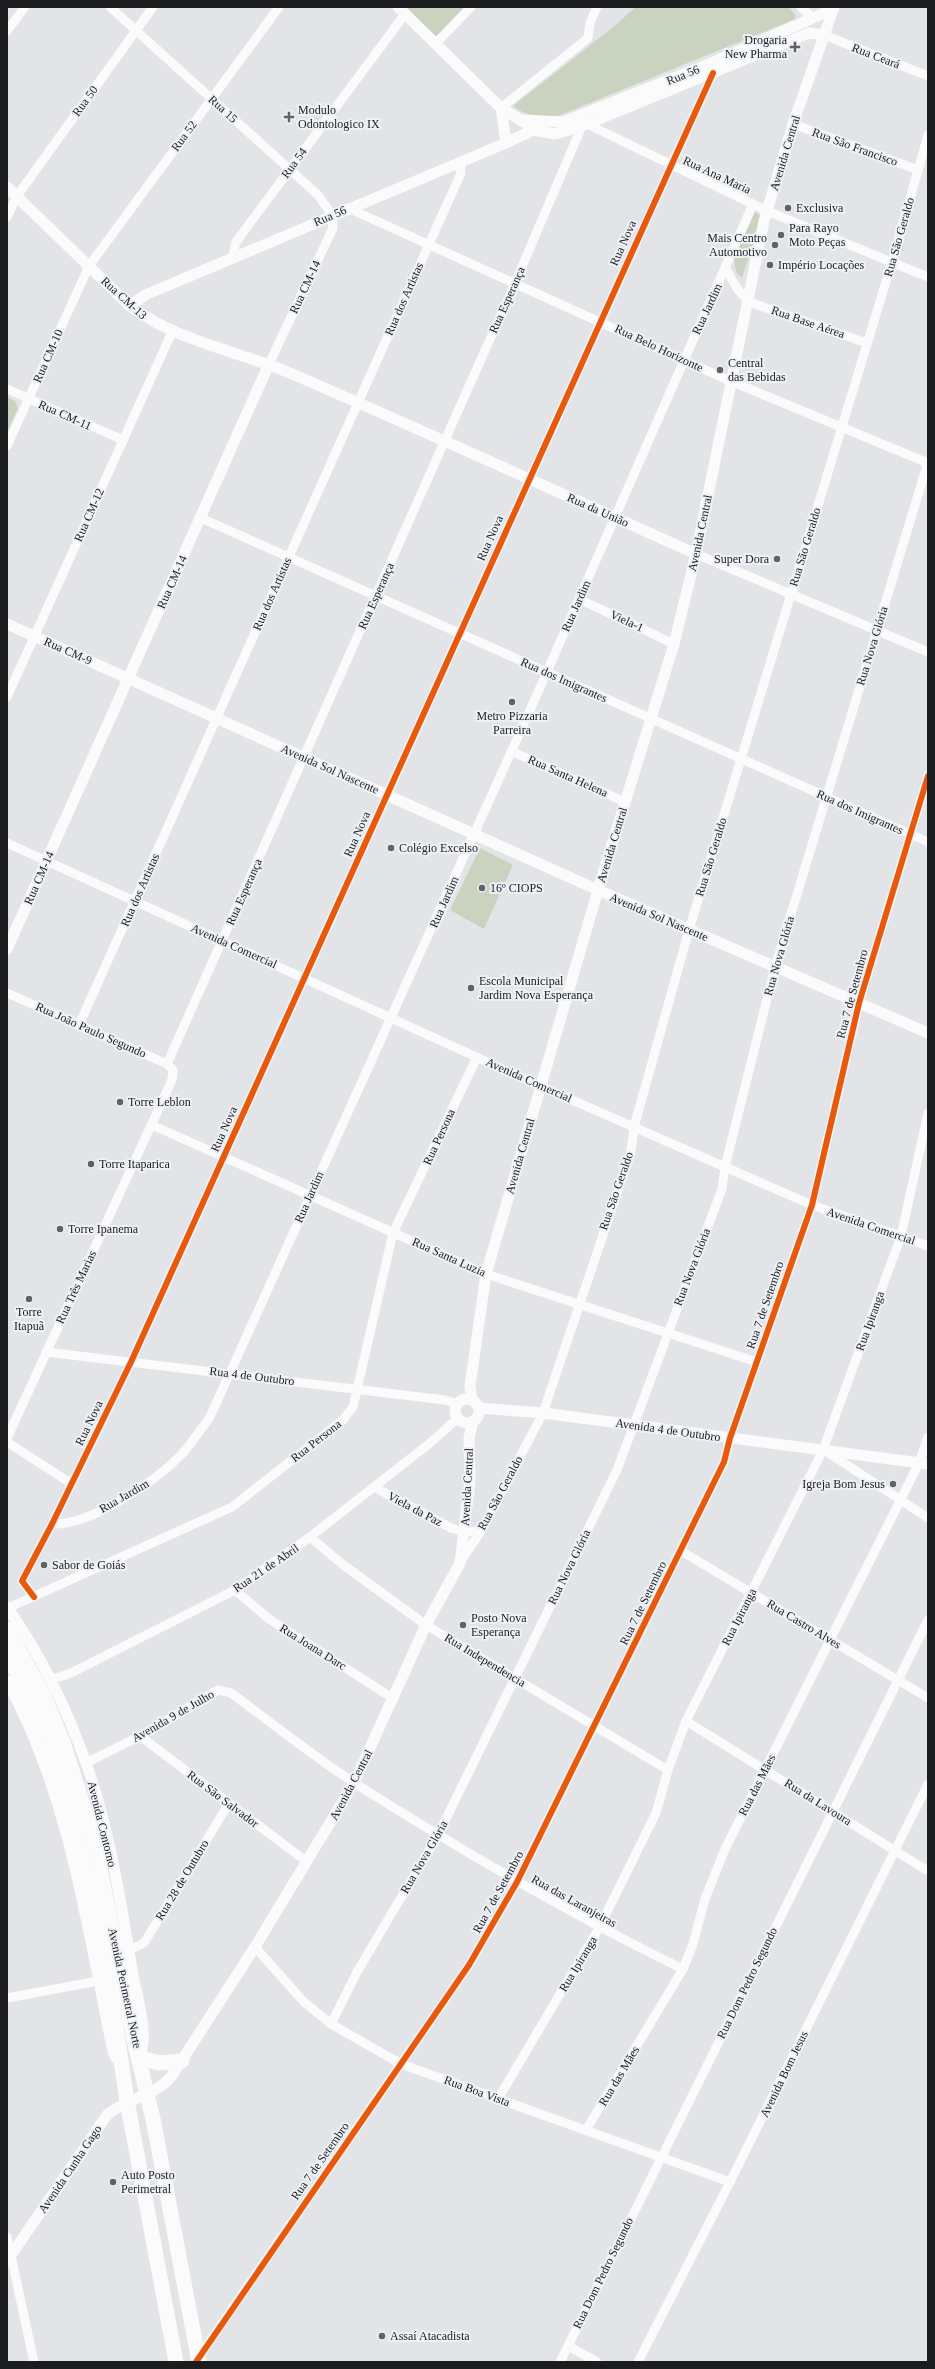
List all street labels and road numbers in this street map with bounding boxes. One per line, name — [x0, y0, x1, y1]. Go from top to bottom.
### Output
street label: Rua Ceará — [850, 40, 903, 72]
street label: Rua 56 — [664, 62, 702, 88]
street label: Rua 50 — [69, 83, 101, 119]
street label: Rua 15 — [206, 92, 240, 126]
street label: Avenida Central — [767, 113, 803, 192]
street label: Rua 52 — [168, 118, 200, 154]
street label: Rua São Francisco — [810, 125, 900, 169]
street label: Rua 54 — [278, 145, 310, 181]
street label: Rua Ana Maria — [681, 153, 754, 197]
street label: Rua São Geraldo — [881, 196, 917, 278]
street label: Rua 56 — [311, 203, 349, 229]
street label: Rua Nova — [607, 217, 639, 268]
street label: Rua CM-14 — [287, 258, 323, 316]
street label: Rua dos Artistas — [382, 260, 427, 338]
street label: Rua Esperança — [486, 264, 528, 336]
street label: Rua CM-13 — [98, 274, 150, 322]
street label: Rua Jardim — [689, 281, 725, 337]
street label: Rua Base Aérea — [769, 303, 847, 341]
street label: Rua Belo Horizonte — [613, 321, 705, 375]
street label: Rua CM-10 — [30, 327, 66, 385]
street label: Rua CM-11 — [36, 397, 94, 433]
street label: Rua CM-12 — [71, 486, 107, 544]
street label: Rua da União — [565, 490, 631, 530]
street label: Avenida Central — [685, 493, 715, 573]
street label: Rua São Geraldo — [786, 506, 824, 588]
street label: Rua Nova — [474, 512, 506, 563]
street label: Rua CM-14 — [154, 553, 190, 611]
street label: Rua dos Artistas — [250, 555, 295, 633]
street label: Rua Esperança — [355, 560, 397, 632]
street label: Rua Jardim — [558, 577, 594, 634]
street label: Rua Nova Glória — [853, 604, 891, 687]
street label: Viela-1 — [608, 607, 646, 635]
street label: Rua CM-9 — [42, 634, 94, 668]
street label: Rua dos Imigrantes — [519, 655, 610, 706]
street label: Avenida Sol Nascente — [279, 741, 381, 797]
street label: Rua Santa Helena — [526, 752, 611, 800]
street label: Rua dos Imigrantes — [815, 787, 906, 838]
street label: Avenida Central — [594, 805, 630, 884]
street label: Rua Nova — [341, 808, 373, 859]
street label: Rua São Geraldo — [692, 816, 730, 898]
street label: Rua CM-14 — [21, 849, 57, 907]
street label: Rua dos Artistas — [118, 851, 163, 929]
street label: Rua Esperança — [223, 856, 265, 928]
street label: Rua Jardim — [426, 873, 462, 930]
street label: Avenida Sol Nascente — [608, 890, 710, 944]
street label: Rua Nova Glória — [761, 914, 797, 997]
street label: Avenida Comercial — [189, 921, 280, 972]
street label: Rua 7 de Setembro — [833, 948, 871, 1040]
street label: Rua João Paulo Segundo — [33, 999, 149, 1061]
street label: Avenida Comercial — [484, 1055, 575, 1106]
street label: Rua Nova — [208, 1103, 240, 1154]
street label: Rua Persona — [420, 1106, 458, 1167]
street label: Avenida Central — [503, 1116, 538, 1195]
street label: Rua São Geraldo — [596, 1150, 636, 1232]
street label: Rua Jardim — [291, 1168, 327, 1225]
street label: Avenida Comercial — [825, 1204, 918, 1248]
street label: Rua Nova Glória — [671, 1226, 713, 1308]
street label: Rua Santa Luzia — [410, 1234, 489, 1280]
street label: Rua Três Marias — [53, 1248, 99, 1326]
street label: Rua 7 de Setembro — [743, 1259, 787, 1351]
street label: Rua Ipiranga — [853, 1289, 887, 1353]
street label: Rua 4 de Outubro — [209, 1364, 295, 1388]
street label: Rua Nova — [72, 1398, 106, 1448]
street label: Avenida 4 de Outubro — [614, 1416, 722, 1444]
street label: Rua Persona — [288, 1417, 345, 1465]
street label: Avenida Central — [458, 1447, 476, 1526]
street label: Rua São Geraldo — [475, 1454, 525, 1532]
street label: Rua Jardim — [97, 1476, 152, 1516]
street label: Viela da Paz — [385, 1489, 445, 1529]
street label: Rua Nova Glória — [545, 1526, 594, 1607]
street label: Rua 21 de Abril — [230, 1540, 302, 1595]
street label: Rua 7 de Setembro — [617, 1559, 669, 1647]
street label: Rua Ipiranga — [719, 1585, 760, 1648]
street label: Rua Castro Alves — [764, 1596, 844, 1652]
street label: Rua Joana Darc — [277, 1621, 349, 1673]
street label: Rua Independencia — [442, 1630, 529, 1690]
street label: Avenida 9 de Julho — [130, 1687, 216, 1745]
street label: Avenida Central — [326, 1747, 376, 1823]
street label: Rua das Mães — [735, 1752, 779, 1818]
street label: Rua São Salvador — [184, 1768, 262, 1830]
street label: Rua da Lavoura — [782, 1776, 855, 1829]
street label: Avenida Contorno — [85, 1780, 119, 1868]
street label: Rua Nova Glória — [397, 1817, 451, 1896]
street label: Rua 28 de Outubro — [152, 1837, 212, 1923]
street label: Rua 7 de Setembro — [470, 1849, 526, 1935]
street label: Rua das Laranjeiras — [529, 1872, 619, 1930]
street label: Rua Dom Pedro Segundo — [714, 1925, 780, 2041]
street label: Avenida Perimetral Norte — [105, 1926, 145, 2050]
street label: Rua Ipiranga — [556, 1933, 600, 1994]
street label: Avenida Bom Jesus — [757, 2028, 811, 2120]
street label: Rua das Mães — [596, 2043, 643, 2108]
street label: Rua Boa Vista — [442, 2073, 512, 2110]
street label: Rua 7 de Setembro — [288, 2119, 352, 2203]
street label: Avenida Cunha Gago — [35, 2122, 105, 2216]
street label: Rua Dom Pedro Segundo — [570, 2215, 636, 2331]

